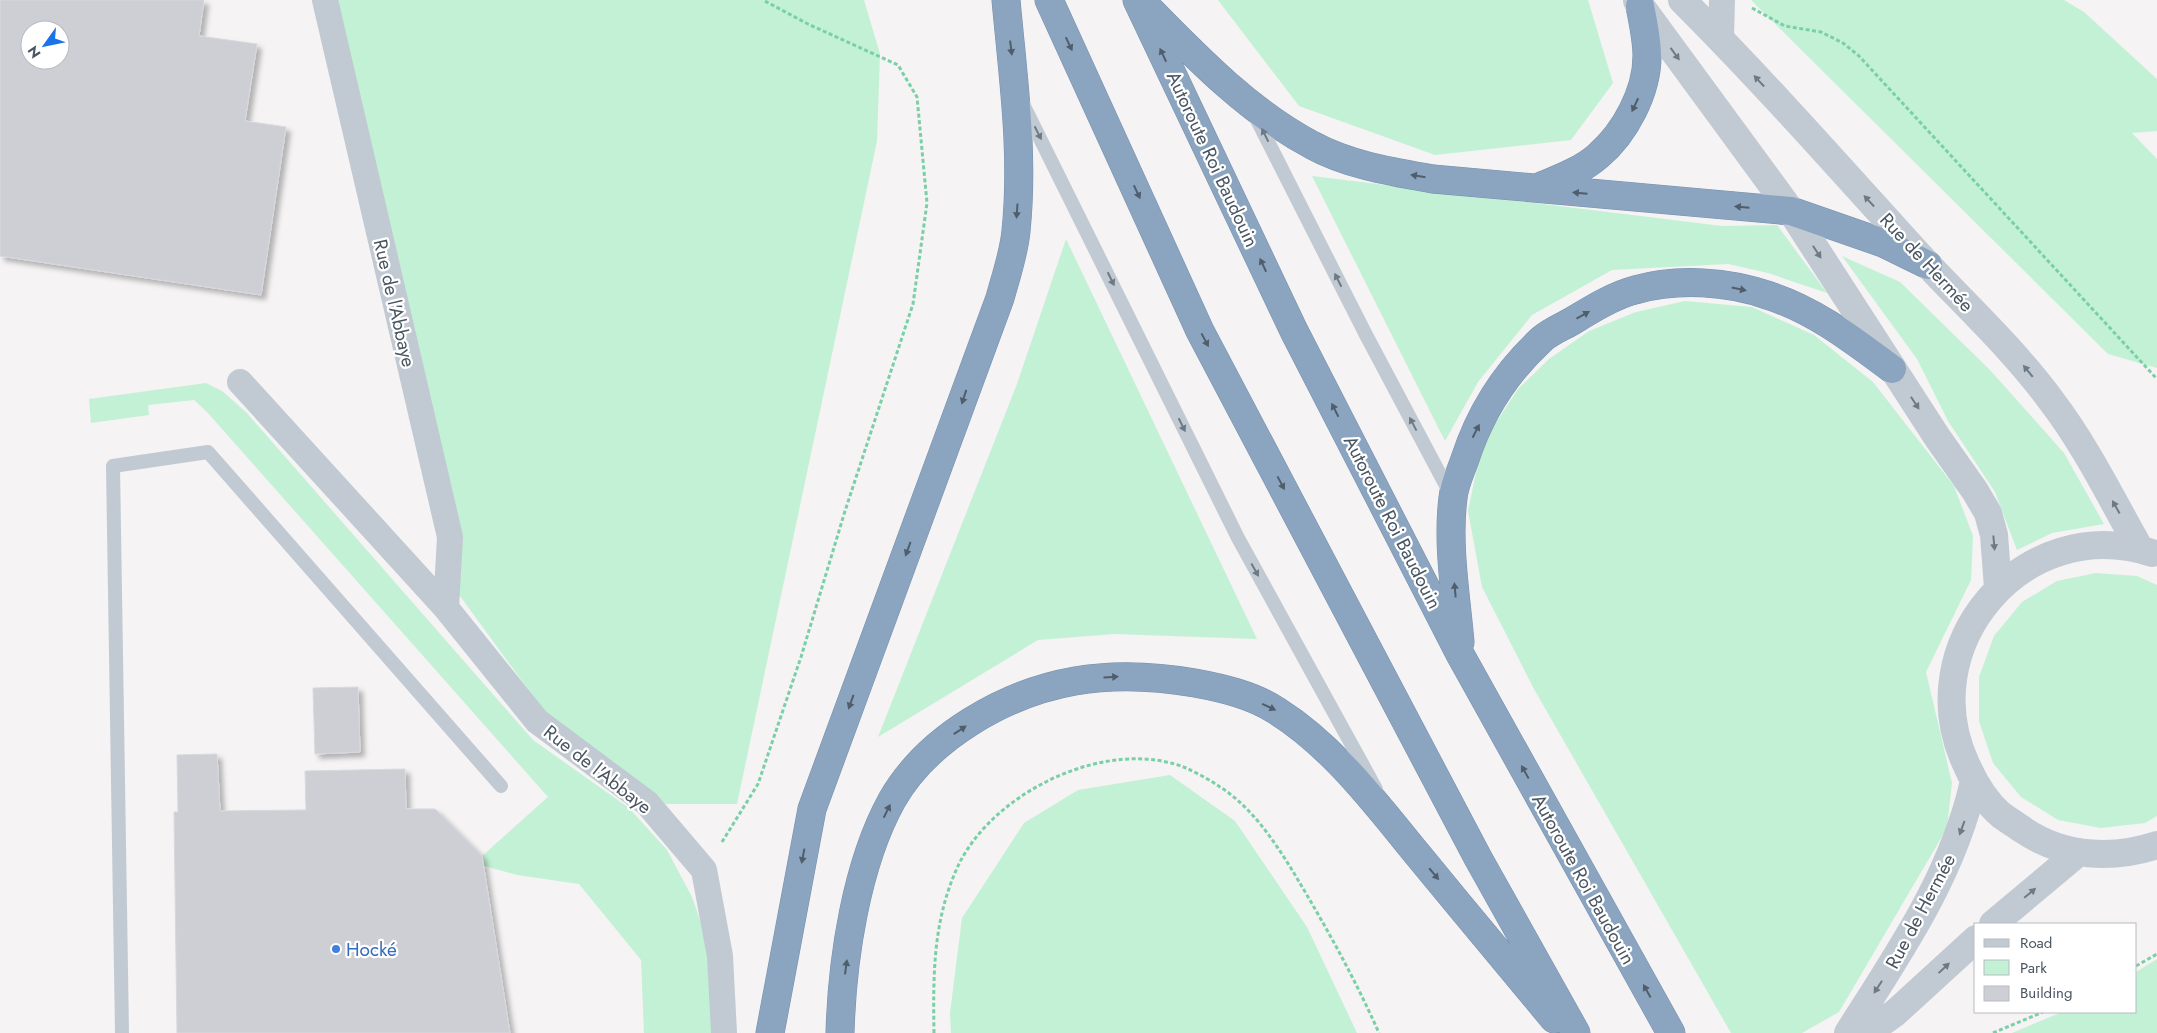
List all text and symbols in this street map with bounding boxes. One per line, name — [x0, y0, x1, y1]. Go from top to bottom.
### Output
north arrow — [20, 20, 70, 70]
one-way arrow — [1066, 37, 1074, 51]
one-way arrow — [1007, 41, 1015, 57]
text: N — [23, 42, 46, 62]
one-way arrow — [1670, 47, 1680, 61]
one-way arrow — [1159, 48, 1167, 62]
street label: Autoroute Roi Baudouin — [1160, 67, 1265, 252]
one-way arrow — [1754, 74, 1765, 87]
one-way arrow — [1630, 98, 1638, 112]
one-way arrow — [1034, 126, 1042, 140]
one-way arrow — [1261, 128, 1269, 142]
one-way arrow — [1410, 172, 1426, 180]
one-way arrow — [1133, 185, 1141, 199]
one-way arrow — [1572, 189, 1588, 197]
one-way arrow — [1863, 195, 1875, 207]
one-way arrow — [1013, 203, 1021, 219]
one-way arrow — [1734, 203, 1750, 211]
street label: Rue de Hermée — [1874, 207, 1980, 318]
street label: Rue de l'Abbaye — [367, 237, 422, 370]
one-way arrow — [1812, 245, 1822, 259]
one-way arrow — [1258, 258, 1266, 272]
one-way arrow — [1107, 272, 1115, 286]
one-way arrow — [1334, 273, 1342, 287]
one-way arrow — [1731, 285, 1747, 293]
one-way arrow — [1577, 310, 1590, 319]
one-way arrow — [1201, 332, 1209, 347]
one-way arrow — [2022, 365, 2033, 378]
one-way arrow — [960, 389, 967, 404]
one-way arrow — [1910, 397, 1919, 410]
one-way arrow — [1331, 403, 1339, 417]
one-way arrow — [1409, 416, 1417, 431]
one-way arrow — [1178, 417, 1186, 432]
one-way arrow — [1472, 424, 1480, 439]
street label: Autoroute Roi Baudouin — [1337, 431, 1448, 614]
one-way arrow — [1277, 476, 1285, 491]
one-way arrow — [2112, 499, 2120, 514]
one-way arrow — [1991, 535, 1999, 551]
one-way arrow — [903, 542, 911, 556]
one-way arrow — [1251, 562, 1259, 577]
one-way arrow — [1451, 582, 1459, 598]
one-way arrow — [1104, 673, 1120, 681]
one-way arrow — [847, 694, 854, 709]
one-way arrow — [1262, 703, 1276, 711]
street label: Rue de l'Abbaye — [538, 719, 658, 820]
one-way arrow — [953, 725, 967, 735]
one-way arrow — [1521, 765, 1529, 779]
street label: Autoroute Roi Baudouin — [1525, 789, 1642, 969]
one-way arrow — [883, 804, 891, 818]
one-way arrow — [1958, 821, 1966, 836]
one-way arrow — [799, 849, 807, 864]
street label: Rue de Hermée — [1879, 849, 1962, 974]
one-way arrow — [1428, 867, 1439, 880]
one-way arrow — [2024, 887, 2036, 899]
legend — [1974, 923, 2137, 1013]
text: Road — [2020, 932, 2052, 954]
place label: Hocké — [346, 936, 397, 963]
marker: Hocké — [330, 943, 342, 955]
text: Park — [2020, 957, 2047, 979]
one-way arrow — [842, 959, 850, 975]
one-way arrow — [1938, 962, 1950, 974]
one-way arrow — [1873, 980, 1883, 993]
text: Building — [2020, 982, 2072, 1004]
one-way arrow — [1642, 984, 1651, 997]

